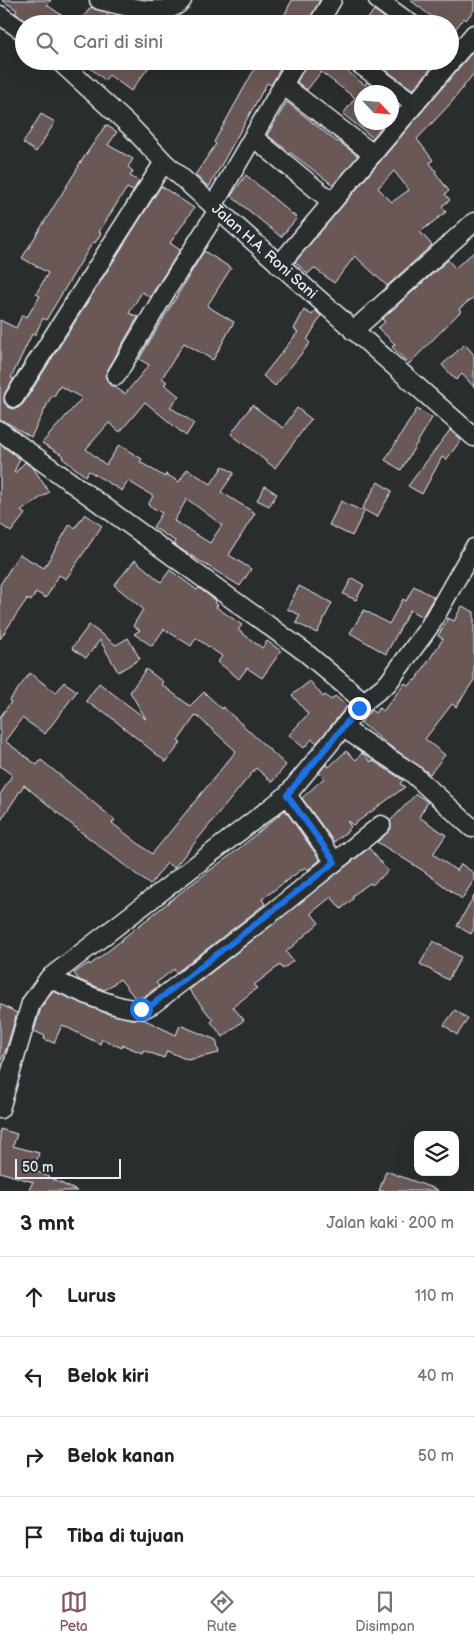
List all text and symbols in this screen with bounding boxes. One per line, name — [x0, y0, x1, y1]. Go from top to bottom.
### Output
search box — [15, 15, 459, 70]
icon: search — [33, 29, 61, 57]
text: Cari di sini — [73, 31, 163, 54]
north arrow — [354, 85, 399, 130]
street label: Jalan H.A. Roni Sani — [207, 200, 321, 303]
route end — [348, 697, 371, 720]
route start — [130, 998, 153, 1021]
map controls — [414, 1131, 459, 1176]
button: layers — [414, 1131, 459, 1176]
scale bar — [15, 1156, 121, 1179]
text: 50 m — [22, 1159, 54, 1176]
text: 3 mnt — [20, 1211, 75, 1236]
text: Jalan kaki · 200 m — [327, 1214, 454, 1233]
icon: ahead — [20, 1283, 48, 1311]
text: Lurus — [67, 1285, 116, 1308]
text: 110 m — [415, 1287, 454, 1306]
icon: left — [20, 1363, 48, 1391]
text: Belok kiri — [67, 1365, 149, 1388]
text: 40 m — [417, 1367, 454, 1386]
icon: right — [20, 1443, 48, 1471]
text: Belok kanan — [67, 1445, 175, 1468]
text: 50 m — [418, 1447, 454, 1466]
icon: arrive — [20, 1523, 48, 1551]
text: Tiba di tujuan — [67, 1525, 184, 1548]
tab: Peta — [59, 1588, 88, 1635]
tab: Rute — [207, 1588, 237, 1635]
tab: Disimpan — [355, 1588, 415, 1635]

